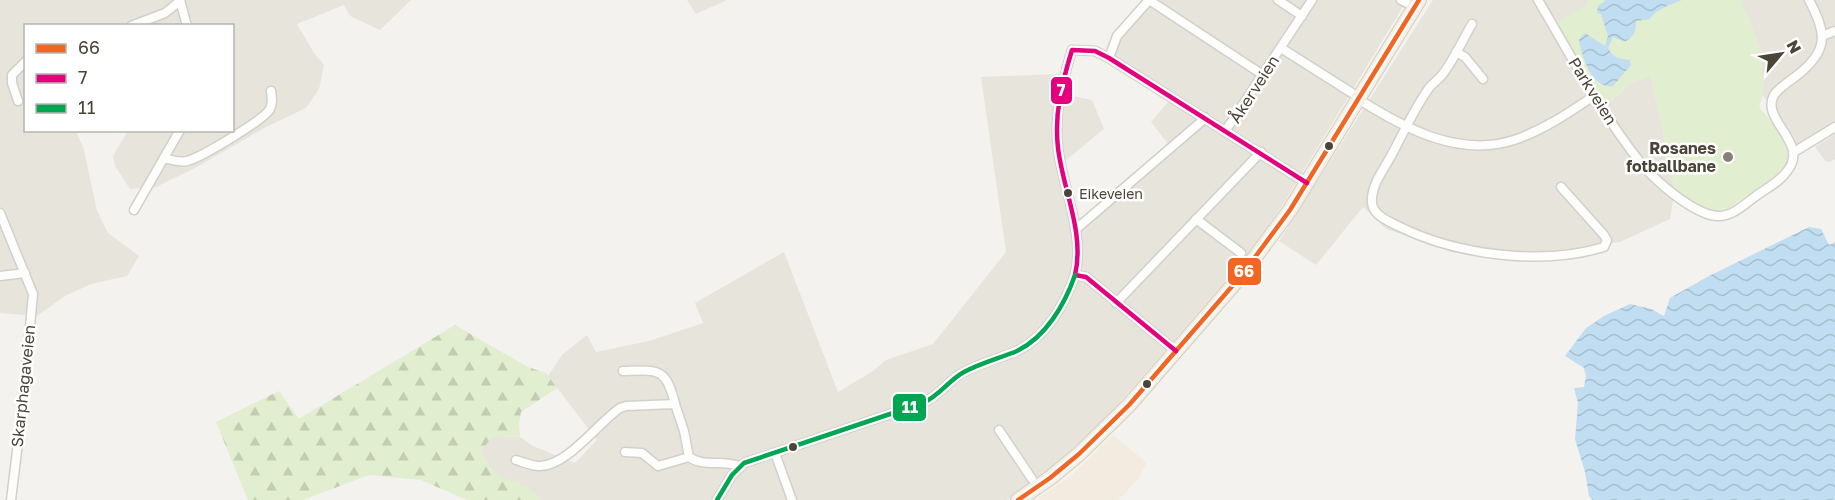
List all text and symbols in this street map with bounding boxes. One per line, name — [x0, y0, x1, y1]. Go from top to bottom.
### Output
legend — [24, 24, 234, 132]
north arrow — [1751, 24, 1811, 84]
text: 66 — [78, 36, 100, 58]
text: N — [1782, 37, 1806, 57]
street label: Åkerveien — [1225, 51, 1283, 127]
street label: Parkveien — [1564, 53, 1622, 129]
text: 7 — [78, 66, 88, 88]
line badge: 7 — [1050, 76, 1073, 105]
text: 7 — [1057, 80, 1066, 100]
text: 11 — [78, 96, 96, 118]
place label: Rosanes fotballbane — [1626, 138, 1716, 176]
unlabelled marker — [1323, 140, 1335, 152]
marker: Rosanes fotballbane — [1721, 150, 1735, 164]
place label: Eikeveien — [1079, 185, 1143, 202]
marker: Eikeveien — [1062, 187, 1074, 199]
line badge: 66 — [1227, 257, 1262, 286]
text: 66 — [1234, 261, 1254, 281]
street label: Skarphagaveien — [7, 324, 39, 448]
unlabelled marker — [1141, 378, 1153, 390]
line badge: 11 — [892, 393, 927, 422]
text: 11 — [902, 397, 918, 417]
unlabelled marker — [787, 441, 799, 453]

